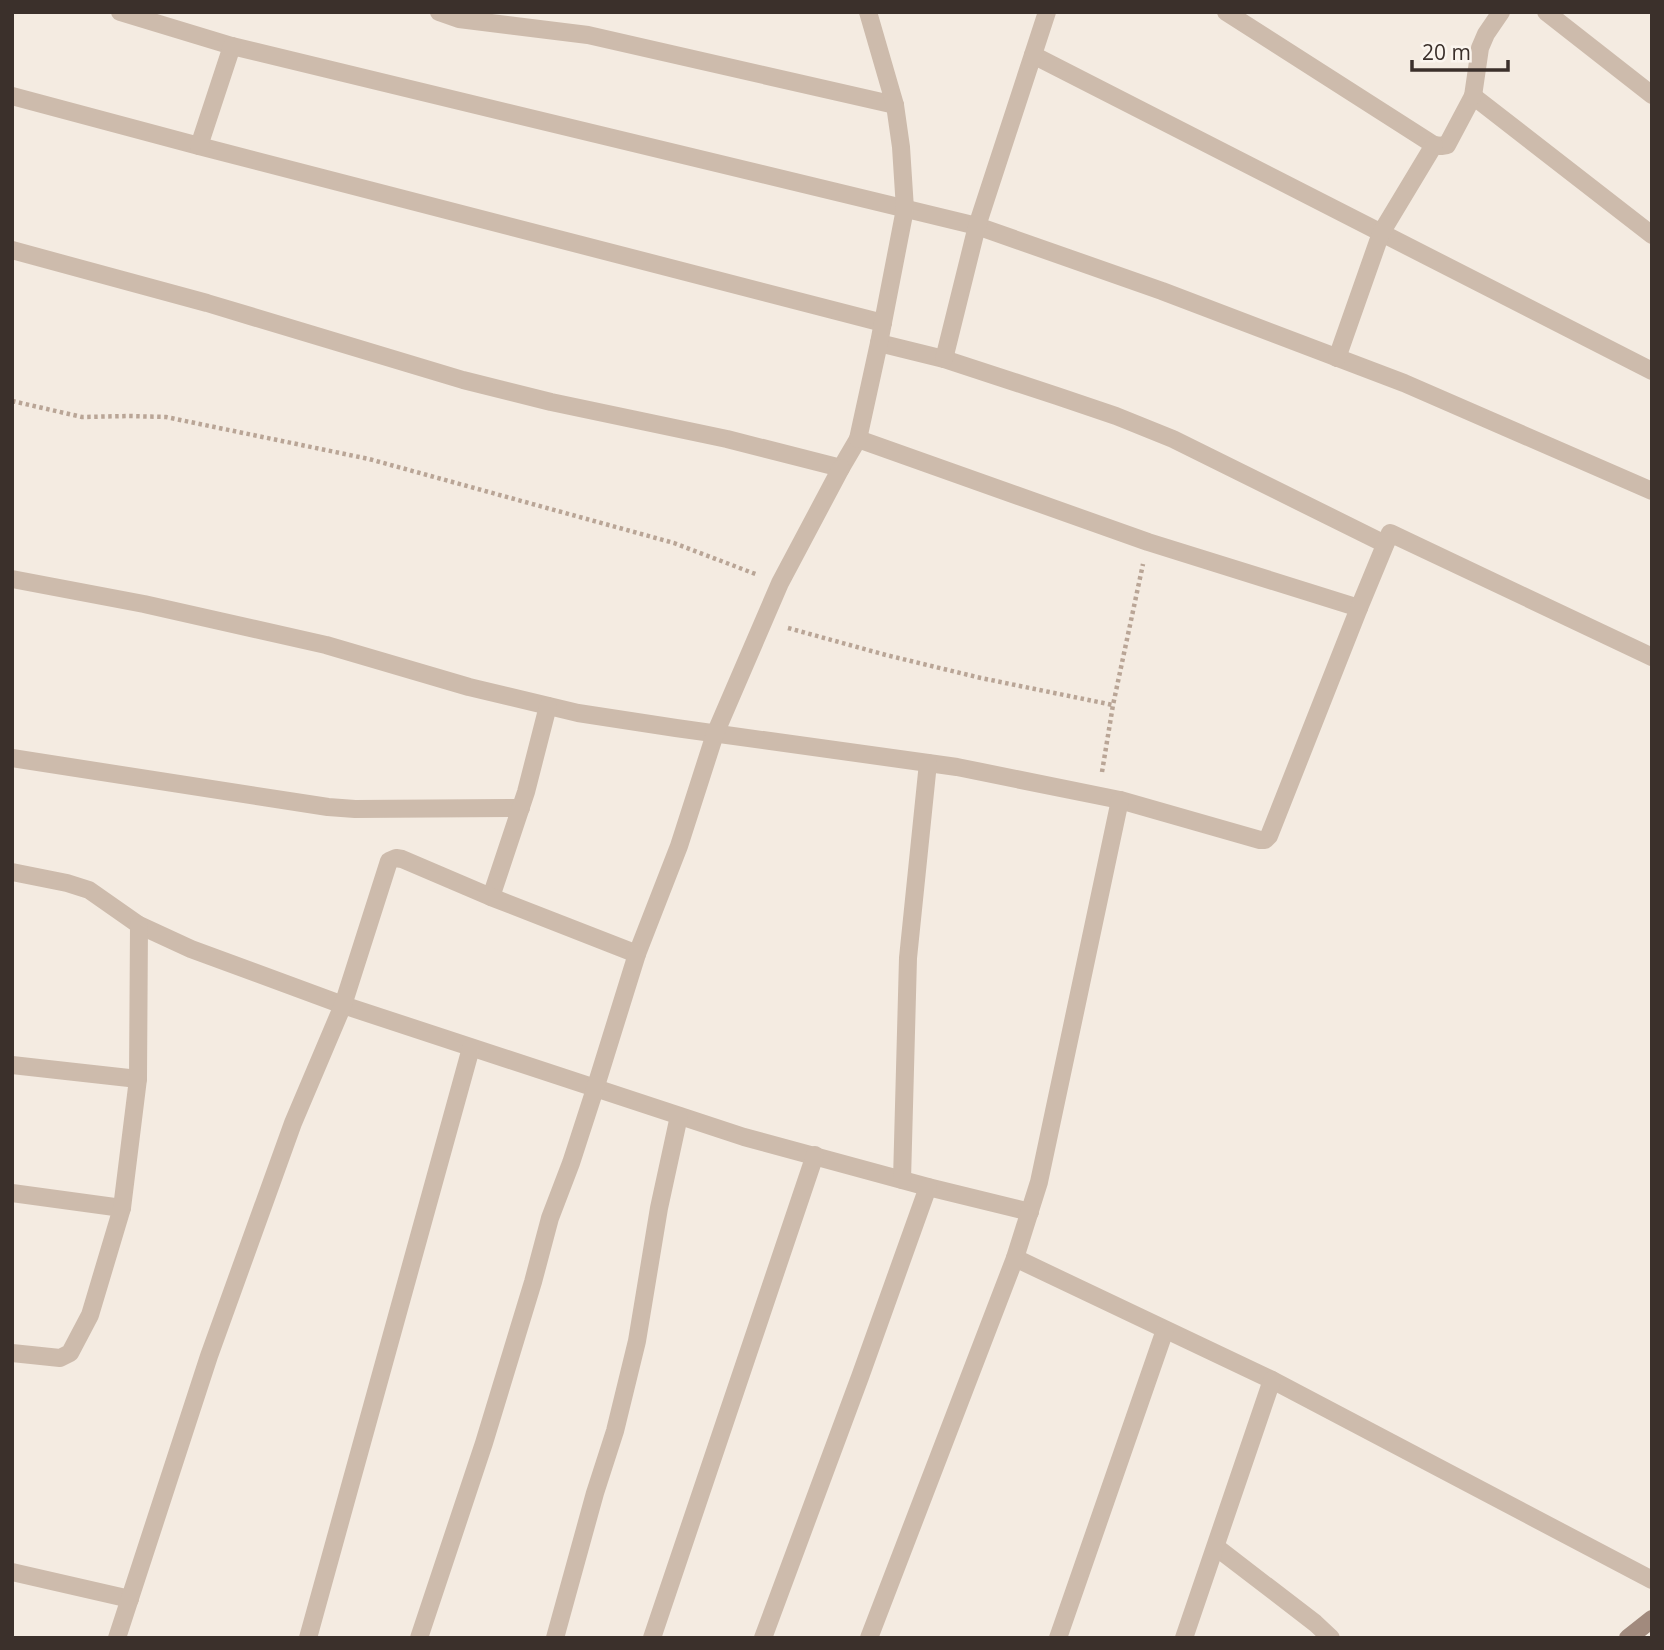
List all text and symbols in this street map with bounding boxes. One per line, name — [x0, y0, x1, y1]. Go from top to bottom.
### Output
scale bar — [1412, 28, 1508, 72]
text: 20 m — [1422, 38, 1471, 66]

